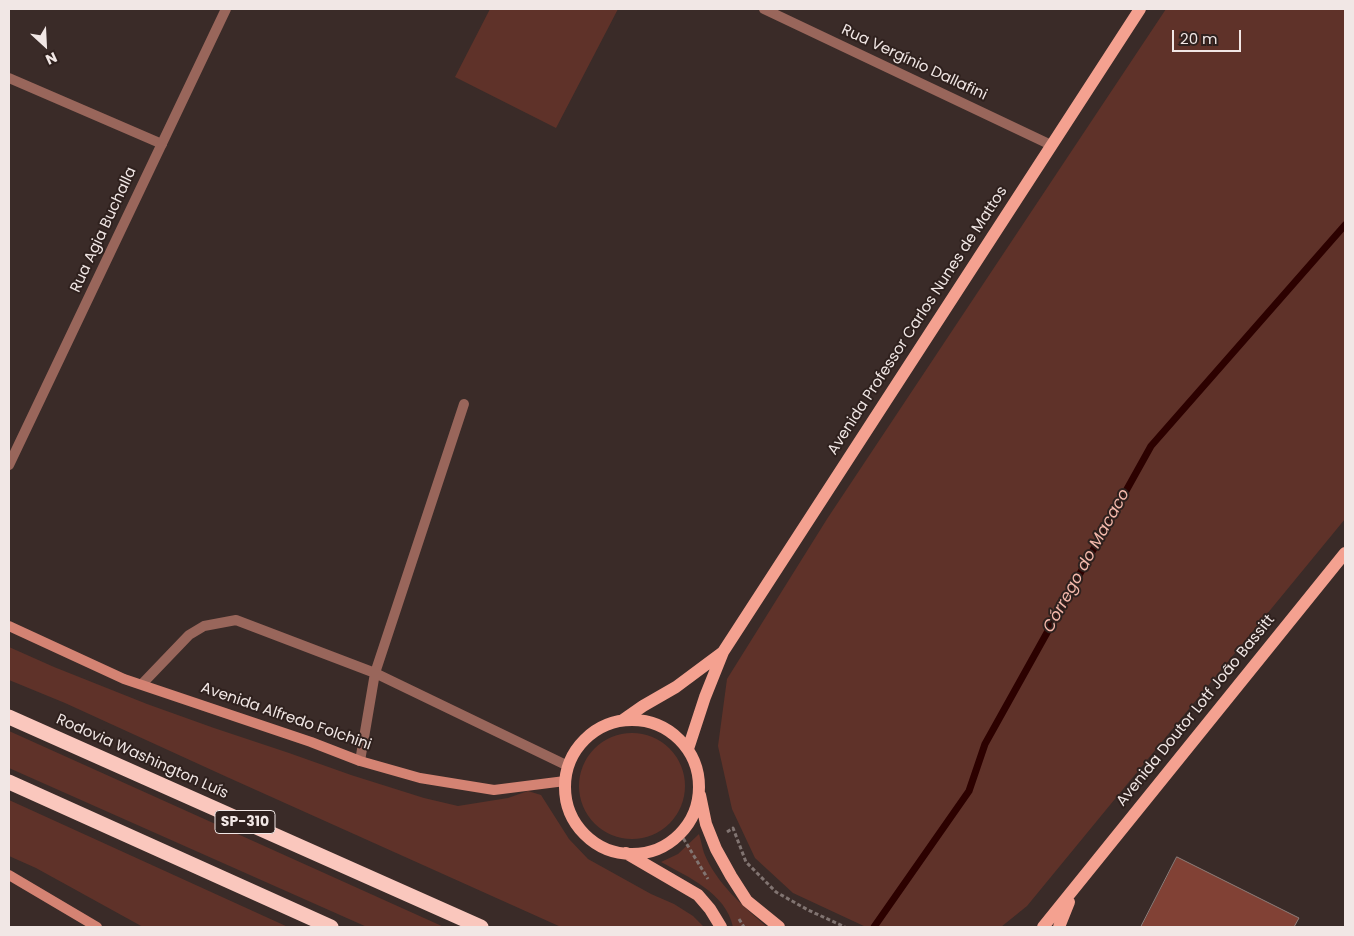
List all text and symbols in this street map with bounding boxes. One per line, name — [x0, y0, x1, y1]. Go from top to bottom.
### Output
north arrow — [20, 20, 70, 70]
scale bar — [1174, 20, 1243, 52]
street label: Rua Vergínio Dallafini — [838, 21, 990, 105]
text: 20 m — [1180, 28, 1218, 49]
text: N — [42, 47, 60, 70]
street label: Rua Agia Buchalla — [67, 165, 141, 295]
street label: Avenida Professor Carlos Nunes de Mattos — [824, 183, 1012, 459]
water label: Córrego do Macaco — [1040, 486, 1134, 636]
street label: Avenida Doutor Lotf João Bassitt — [1113, 612, 1279, 810]
street label: Avenida Alfredo Folchini — [198, 679, 374, 755]
street label: Rodovia Washington Luís — [53, 711, 231, 803]
road number: SP-310 — [215, 810, 275, 834]

